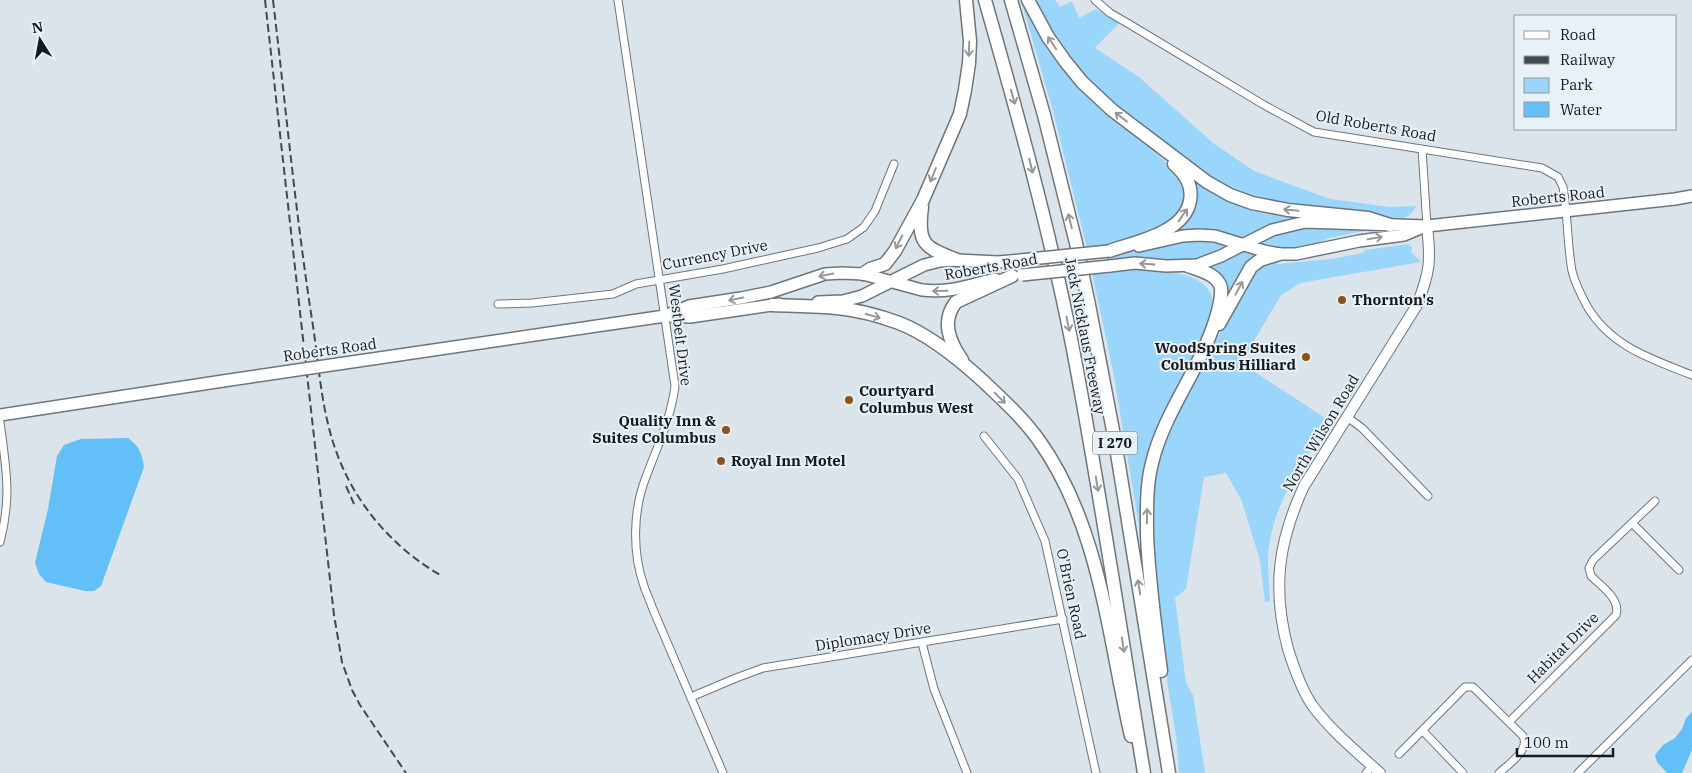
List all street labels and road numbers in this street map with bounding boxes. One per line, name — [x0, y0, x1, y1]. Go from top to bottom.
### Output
street label: Old Roberts Road — [1314, 106, 1438, 145]
street label: Roberts Road — [1510, 182, 1606, 211]
street label: Currency Drive — [661, 235, 769, 274]
street label: Roberts Road — [943, 249, 1039, 284]
street label: Jack Nicklaus Freeway — [1061, 256, 1110, 416]
street label: Westbelt Drive — [665, 283, 696, 387]
street label: Roberts Road — [282, 334, 378, 365]
street label: North Wilson Road — [1278, 371, 1363, 495]
road number: I 270 — [1092, 432, 1138, 454]
street label: O'Brien Road — [1053, 547, 1090, 641]
street label: Habitat Drive — [1523, 608, 1602, 687]
street label: Diplomacy Drive — [814, 618, 932, 655]

